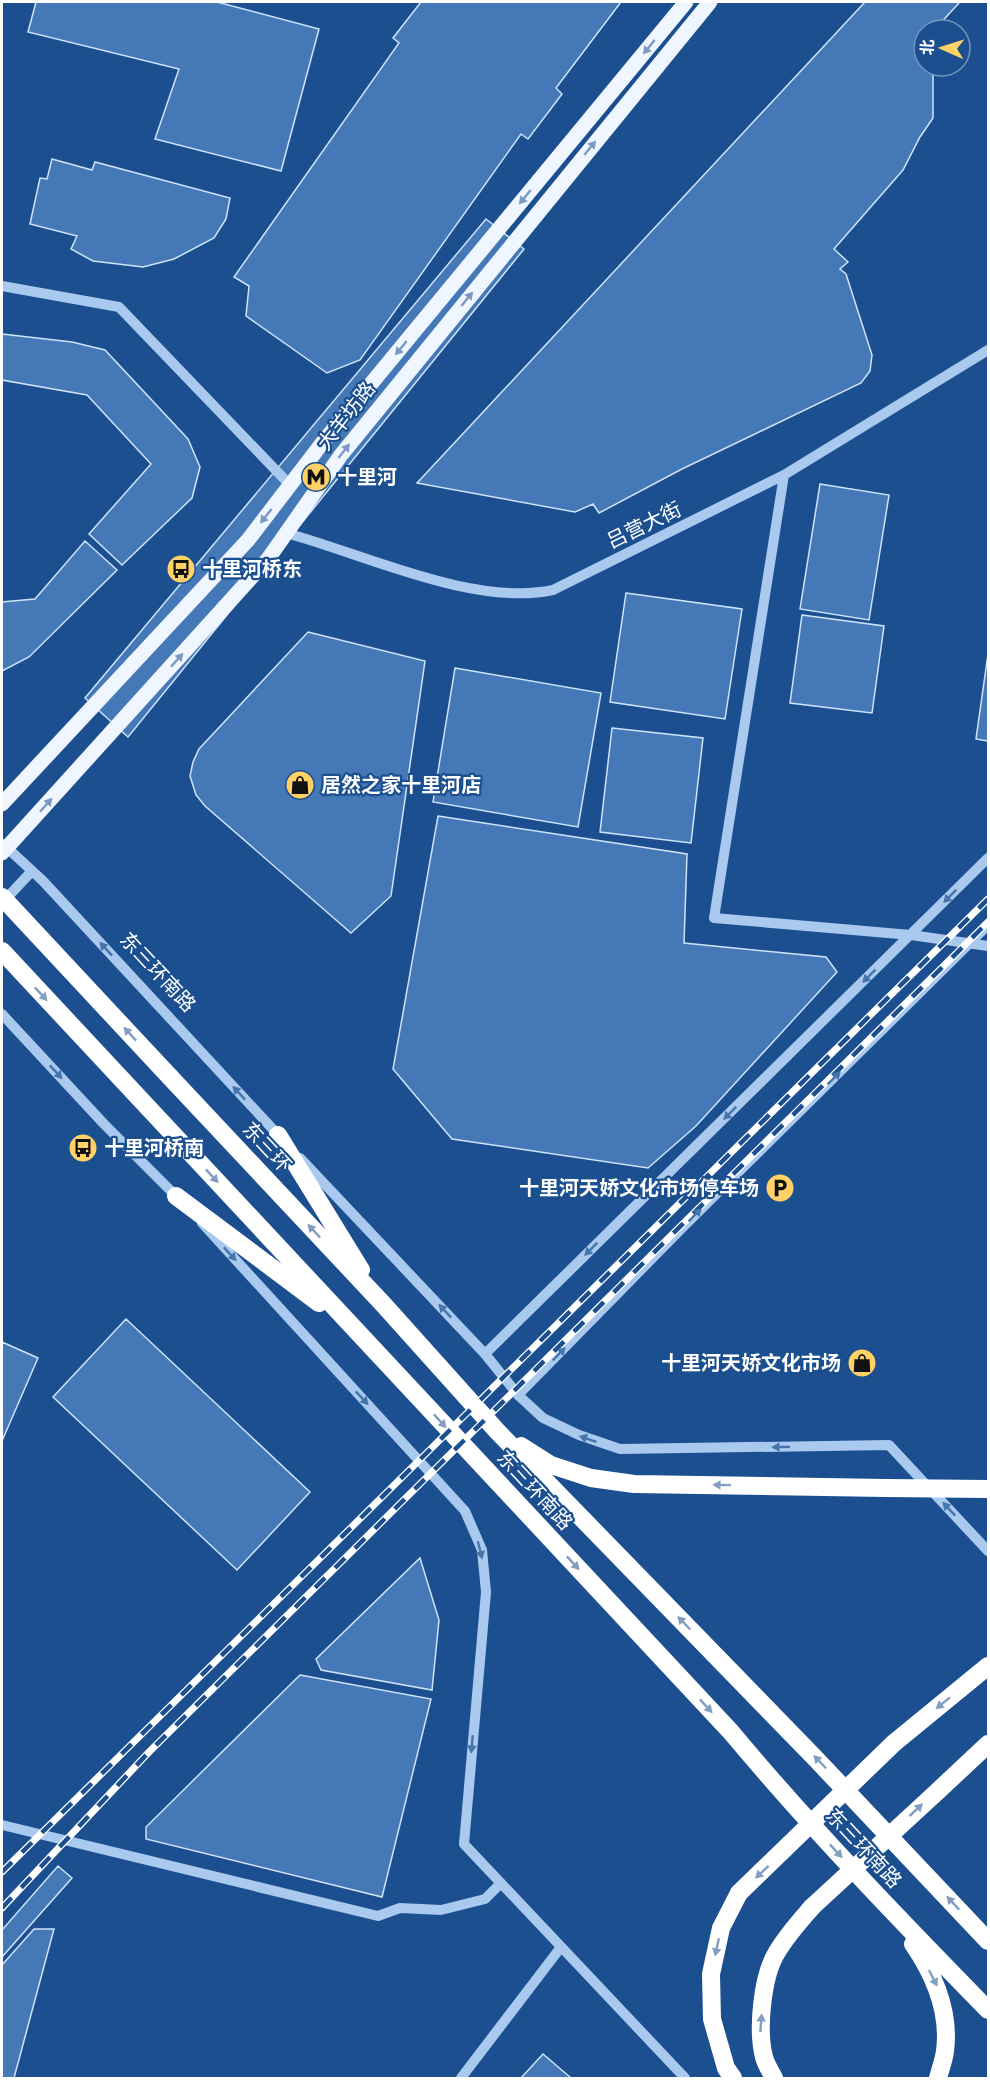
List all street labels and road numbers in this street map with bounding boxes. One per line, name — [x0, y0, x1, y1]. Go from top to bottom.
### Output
street label: 大羊坊路 — [310, 376, 381, 456]
street label: 吕营大街 — [602, 495, 686, 554]
street label: 东三环南路 — [114, 926, 202, 1017]
street label: 东三环 — [237, 1116, 298, 1178]
street label: 东三环南路 — [491, 1444, 579, 1535]
street label: 东三环南路 — [820, 1802, 908, 1893]

